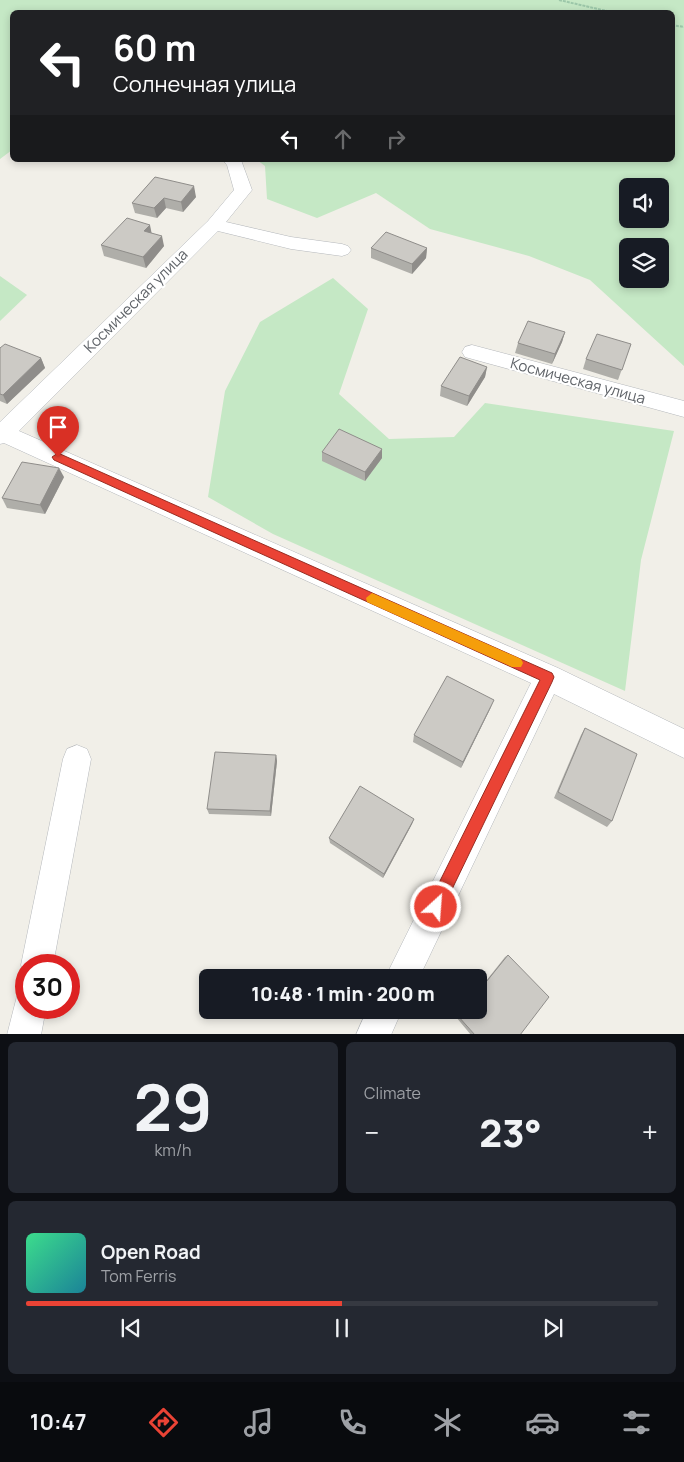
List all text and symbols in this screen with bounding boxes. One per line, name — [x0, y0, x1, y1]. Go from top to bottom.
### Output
text: 60 m — [113, 24, 196, 72]
icon: left — [30, 30, 95, 95]
text: Солнечная улица — [113, 69, 296, 99]
icon: left — [276, 125, 304, 153]
icon: ahead — [329, 125, 357, 153]
icon: right — [382, 125, 410, 153]
map controls — [619, 178, 669, 288]
button: sound — [619, 178, 669, 228]
button: layers — [619, 238, 669, 288]
street label: Космическая улица — [79, 244, 192, 357]
street label: Космическая улица — [508, 352, 648, 409]
pin — [37, 406, 79, 457]
icon: arrive — [44, 413, 72, 441]
position arrow — [409, 880, 461, 932]
speed limit sign: 30 — [15, 954, 80, 1019]
text: 10:48 · 1 min · 200 m — [251, 981, 435, 1007]
text: 29 — [133, 1062, 213, 1151]
text: Climate — [364, 1082, 421, 1104]
text: 23° — [479, 1106, 542, 1158]
text: − — [364, 1113, 379, 1151]
text: + — [642, 1113, 658, 1151]
text: km/h — [154, 1139, 192, 1161]
text: Open Road — [101, 1239, 201, 1265]
text: Tom Ferris — [101, 1265, 176, 1287]
icon: previous — [117, 1314, 145, 1342]
icon: pause — [328, 1314, 356, 1342]
icon: next — [539, 1314, 567, 1342]
icon: directions — [146, 1405, 181, 1440]
icon: music — [241, 1405, 276, 1440]
icon: phone — [335, 1405, 370, 1440]
icon: climate — [430, 1405, 465, 1440]
icon: car — [525, 1405, 560, 1440]
icon: filters — [619, 1405, 654, 1440]
text: 10:47 — [30, 1407, 87, 1437]

